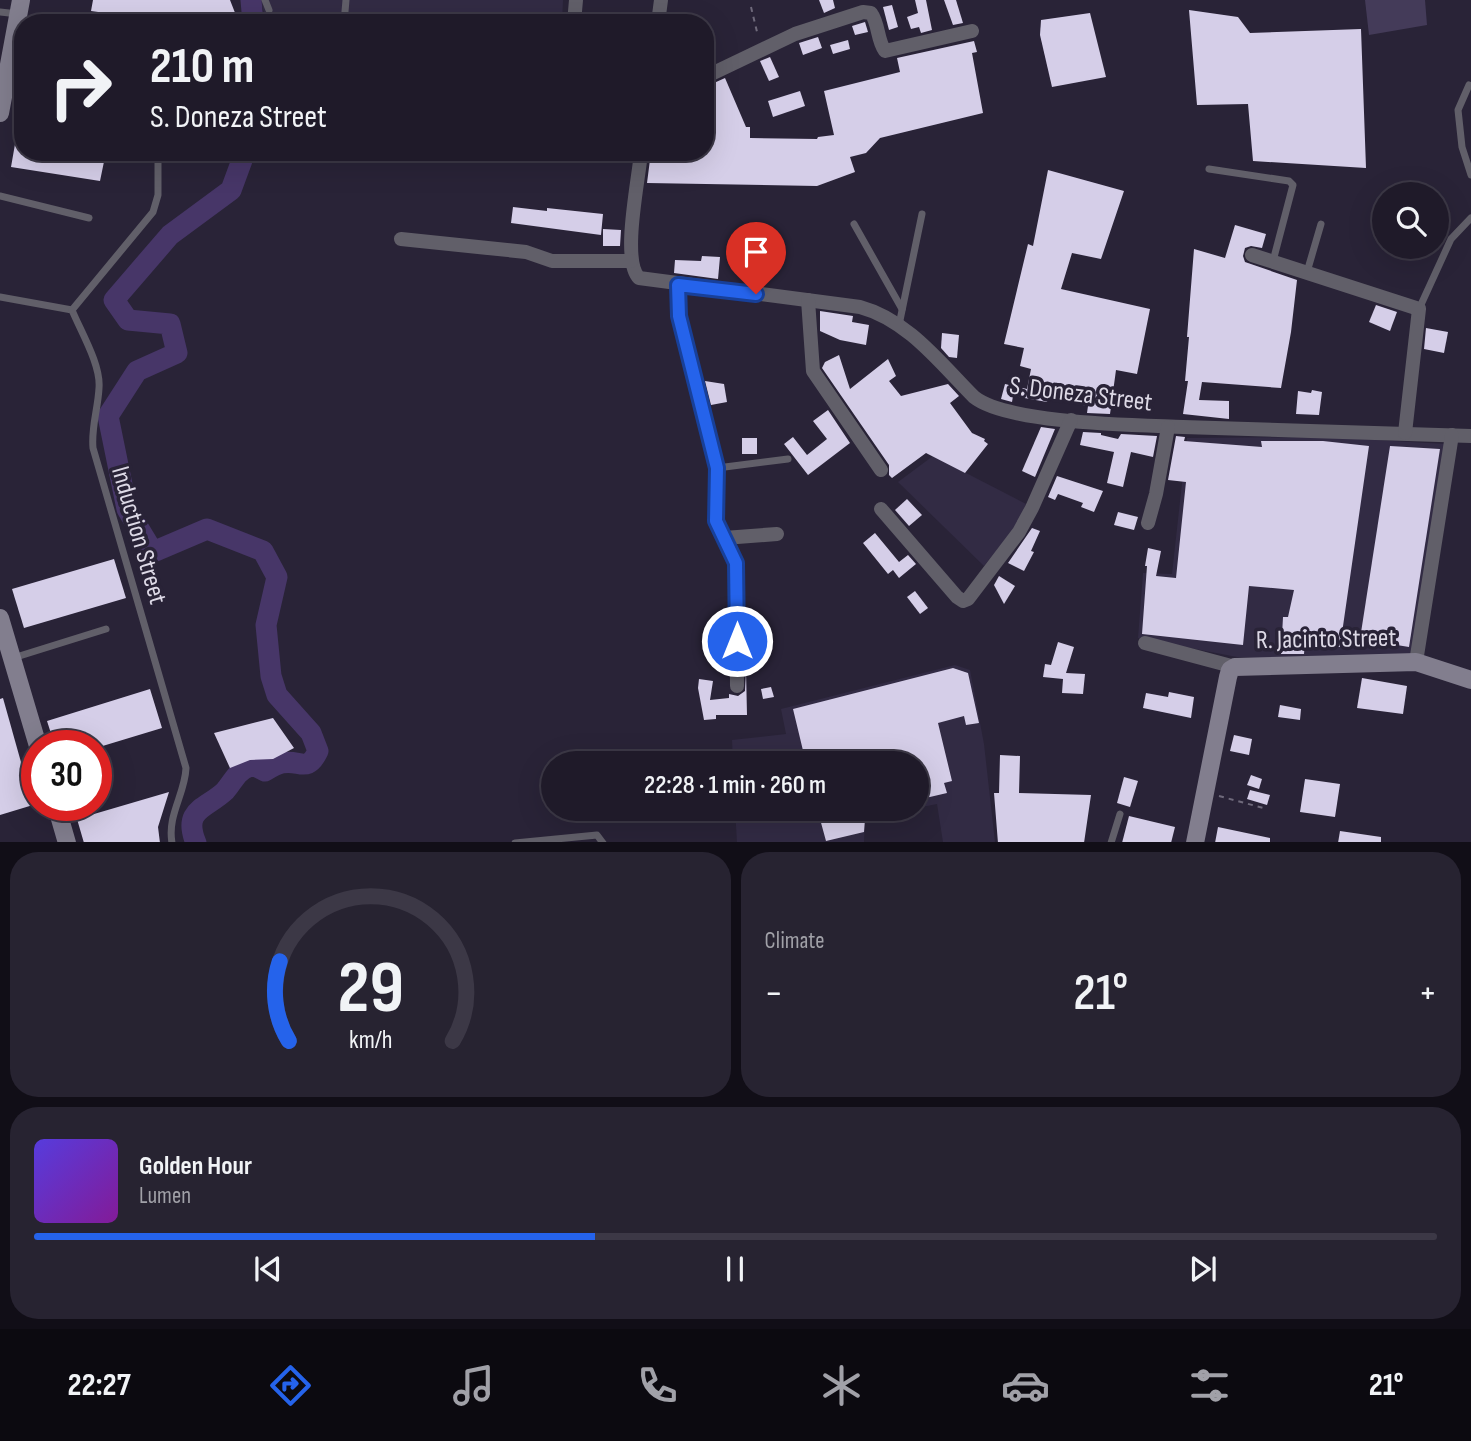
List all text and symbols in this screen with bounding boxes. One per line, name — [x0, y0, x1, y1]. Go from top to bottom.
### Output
text: 210 m — [150, 38, 254, 97]
icon: right — [35, 42, 126, 133]
text: S. Doneza Street — [150, 98, 327, 137]
map controls — [1372, 182, 1449, 259]
button: search — [1372, 182, 1449, 259]
pin — [726, 222, 786, 294]
icon: arrive — [737, 233, 775, 271]
street label: S. Doneza Street — [1008, 370, 1154, 419]
street label: Induction Street — [104, 463, 173, 608]
position arrow — [700, 604, 774, 678]
street label: R. Jacinto Street — [1256, 623, 1397, 656]
speed limit sign: 30 — [21, 730, 112, 821]
text: 22:28 · 1 min · 260 m — [644, 770, 826, 801]
text: Climate — [765, 927, 824, 955]
text: 29 — [337, 945, 403, 1033]
text: 21° — [1073, 962, 1128, 1025]
text: − — [765, 971, 783, 1016]
text: + — [1418, 971, 1437, 1016]
text: km/h — [349, 1024, 392, 1055]
text: Golden Hour — [139, 1151, 252, 1182]
text: Lumen — [139, 1182, 191, 1210]
icon: previous — [249, 1250, 287, 1288]
icon: pause — [716, 1250, 754, 1288]
icon: next — [1184, 1250, 1222, 1288]
icon: directions — [266, 1361, 315, 1410]
icon: music — [449, 1361, 498, 1410]
icon: phone — [633, 1361, 682, 1410]
icon: climate — [817, 1361, 866, 1410]
icon: car — [1001, 1361, 1050, 1410]
icon: filters — [1185, 1361, 1234, 1410]
text: 22:27 — [67, 1366, 131, 1405]
text: 21° — [1369, 1366, 1404, 1405]

